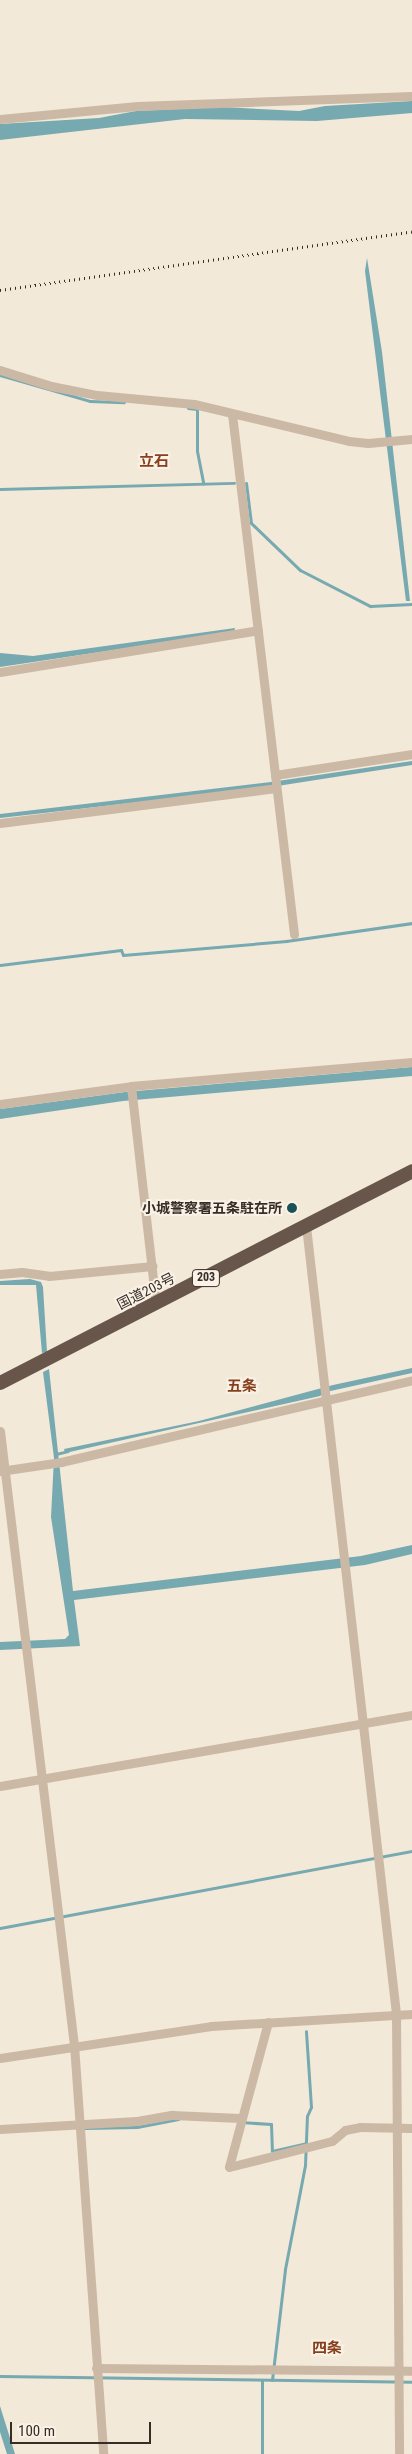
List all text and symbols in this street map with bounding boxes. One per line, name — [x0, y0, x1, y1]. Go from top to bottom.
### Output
district label: 立石 — [139, 453, 169, 471]
place label: 小城警察署五条駐在所 — [142, 1200, 282, 1216]
marker: 小城警察署五条駐在所 — [286, 1202, 298, 1214]
road number: 203 — [191, 1268, 221, 1288]
street label: 国道203号 — [114, 1269, 178, 1313]
district label: 五条 — [227, 1378, 257, 1396]
district label: 四条 — [312, 2340, 342, 2358]
scale bar — [12, 2412, 154, 2444]
text: 100 m — [18, 2422, 55, 2440]

